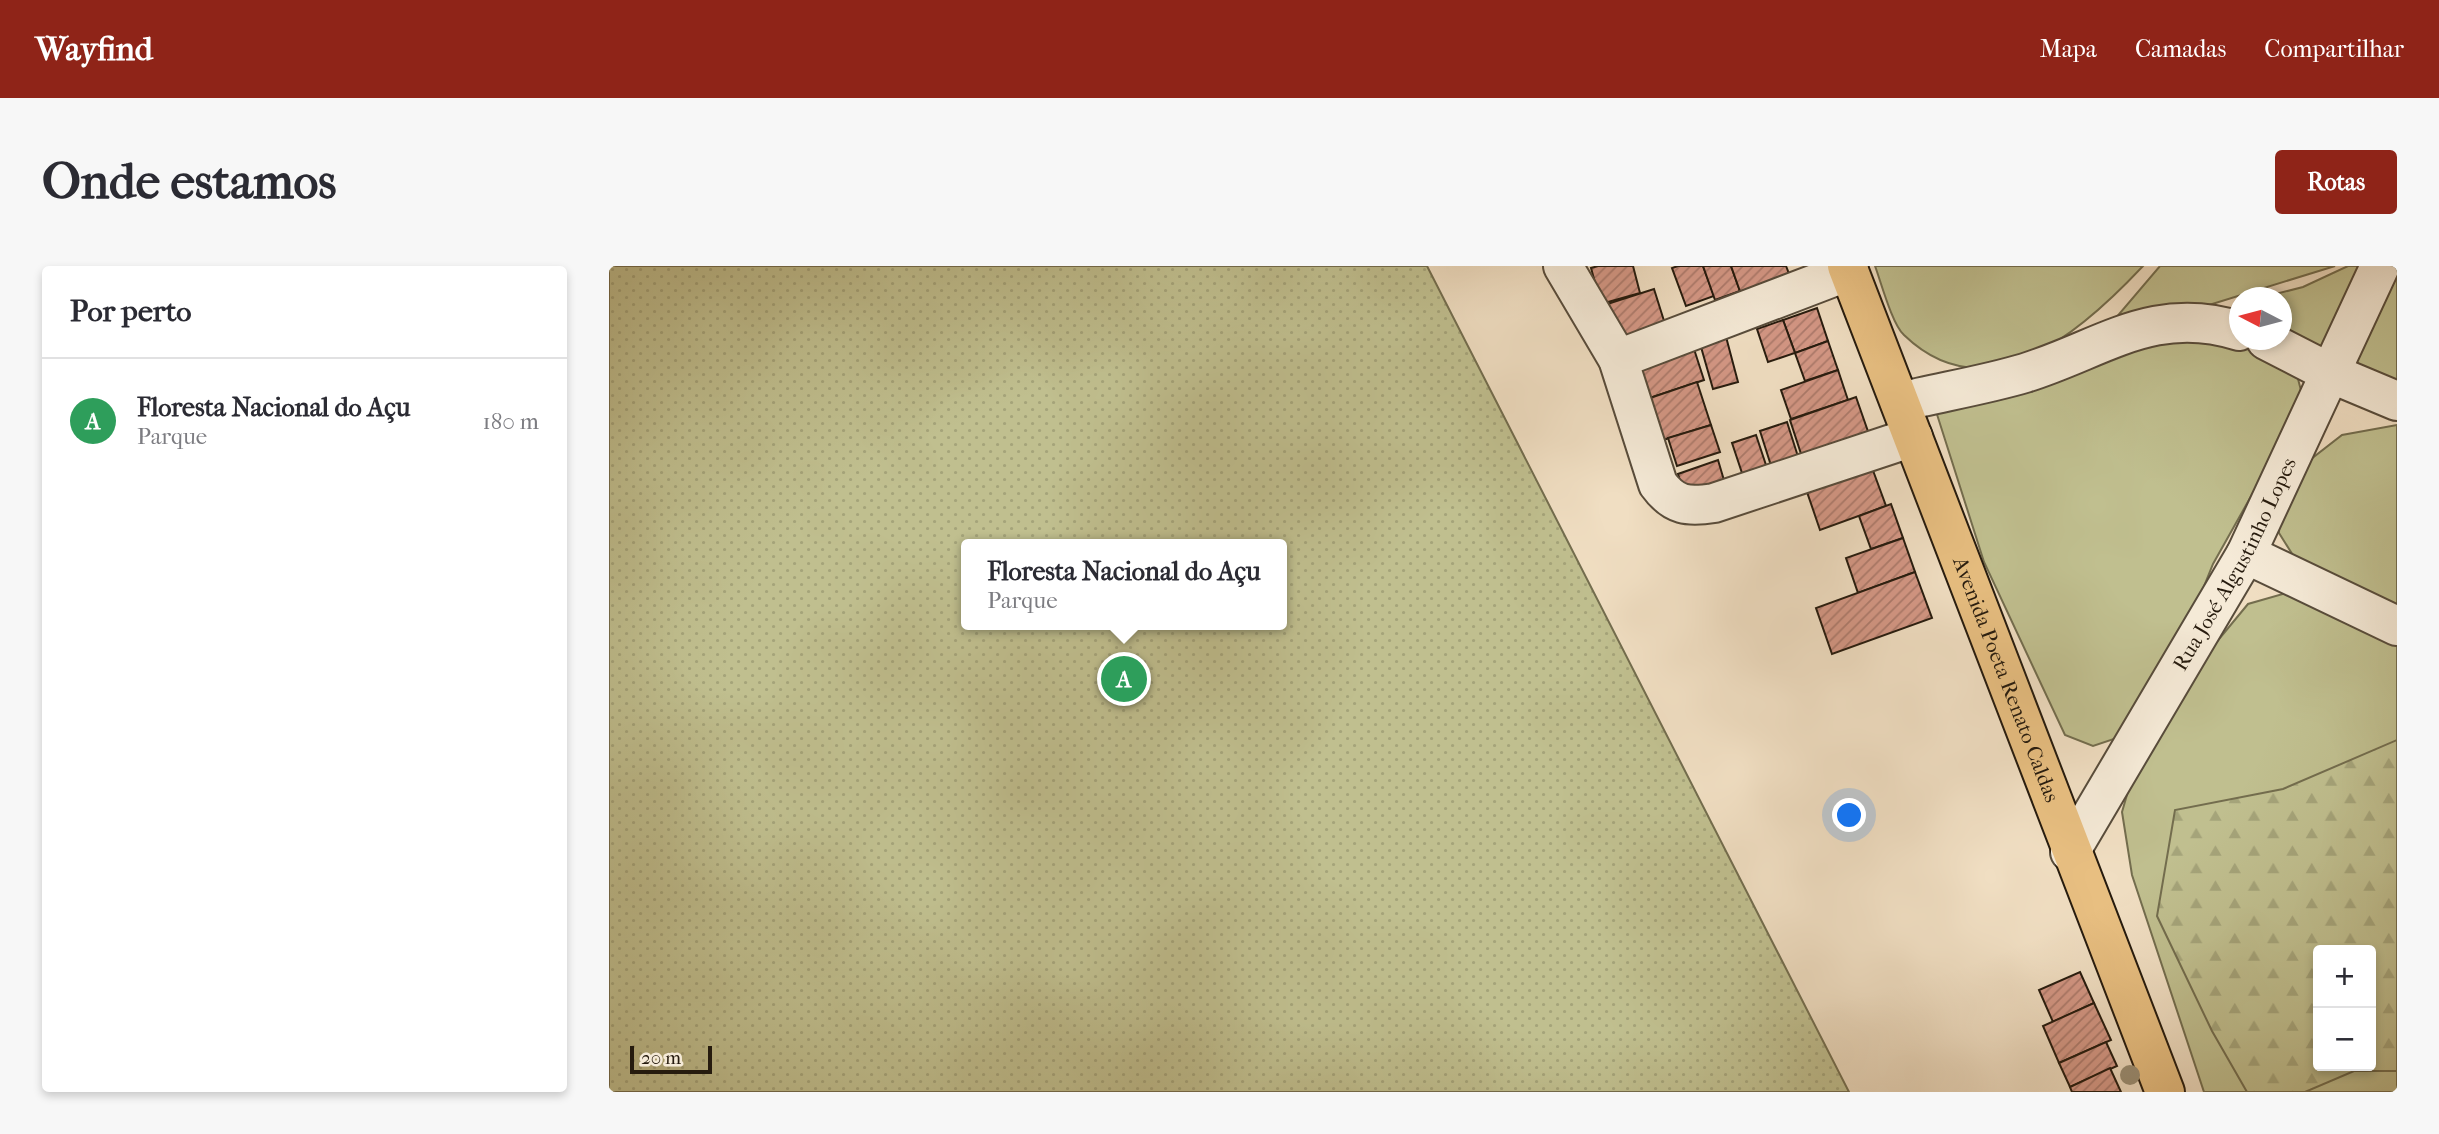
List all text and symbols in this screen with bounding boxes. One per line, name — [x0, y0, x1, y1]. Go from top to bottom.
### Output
text: Wayfind — [35, 30, 153, 69]
text: Mapa — [2040, 35, 2097, 63]
text: Camadas — [2135, 35, 2226, 63]
text: Compartilhar — [2264, 35, 2404, 63]
button: Rotas — [2275, 150, 2397, 214]
text: Onde estamos — [42, 153, 336, 211]
north arrow — [2229, 287, 2292, 350]
text: Por perto — [70, 294, 192, 329]
text: Floresta Nacional do Açu — [137, 392, 410, 423]
text: A — [86, 408, 100, 435]
text: 180 m — [482, 408, 539, 435]
text: Parque — [137, 423, 207, 450]
street label: Rua José Algustinho Lopes — [2168, 454, 2301, 675]
popup — [961, 539, 1287, 630]
street label: Avenida Poeta Renato Caldas — [1948, 552, 2064, 806]
text: Floresta Nacional do Açu — [987, 556, 1261, 587]
text: Parque — [987, 587, 1058, 614]
pin: A — [1101, 653, 1147, 705]
your location — [1832, 798, 1866, 832]
map controls — [2313, 945, 2376, 1071]
button: + — [2313, 945, 2376, 1008]
button: − — [2313, 1008, 2376, 1071]
scale bar — [630, 1043, 712, 1075]
text: 20 m — [641, 1047, 681, 1069]

